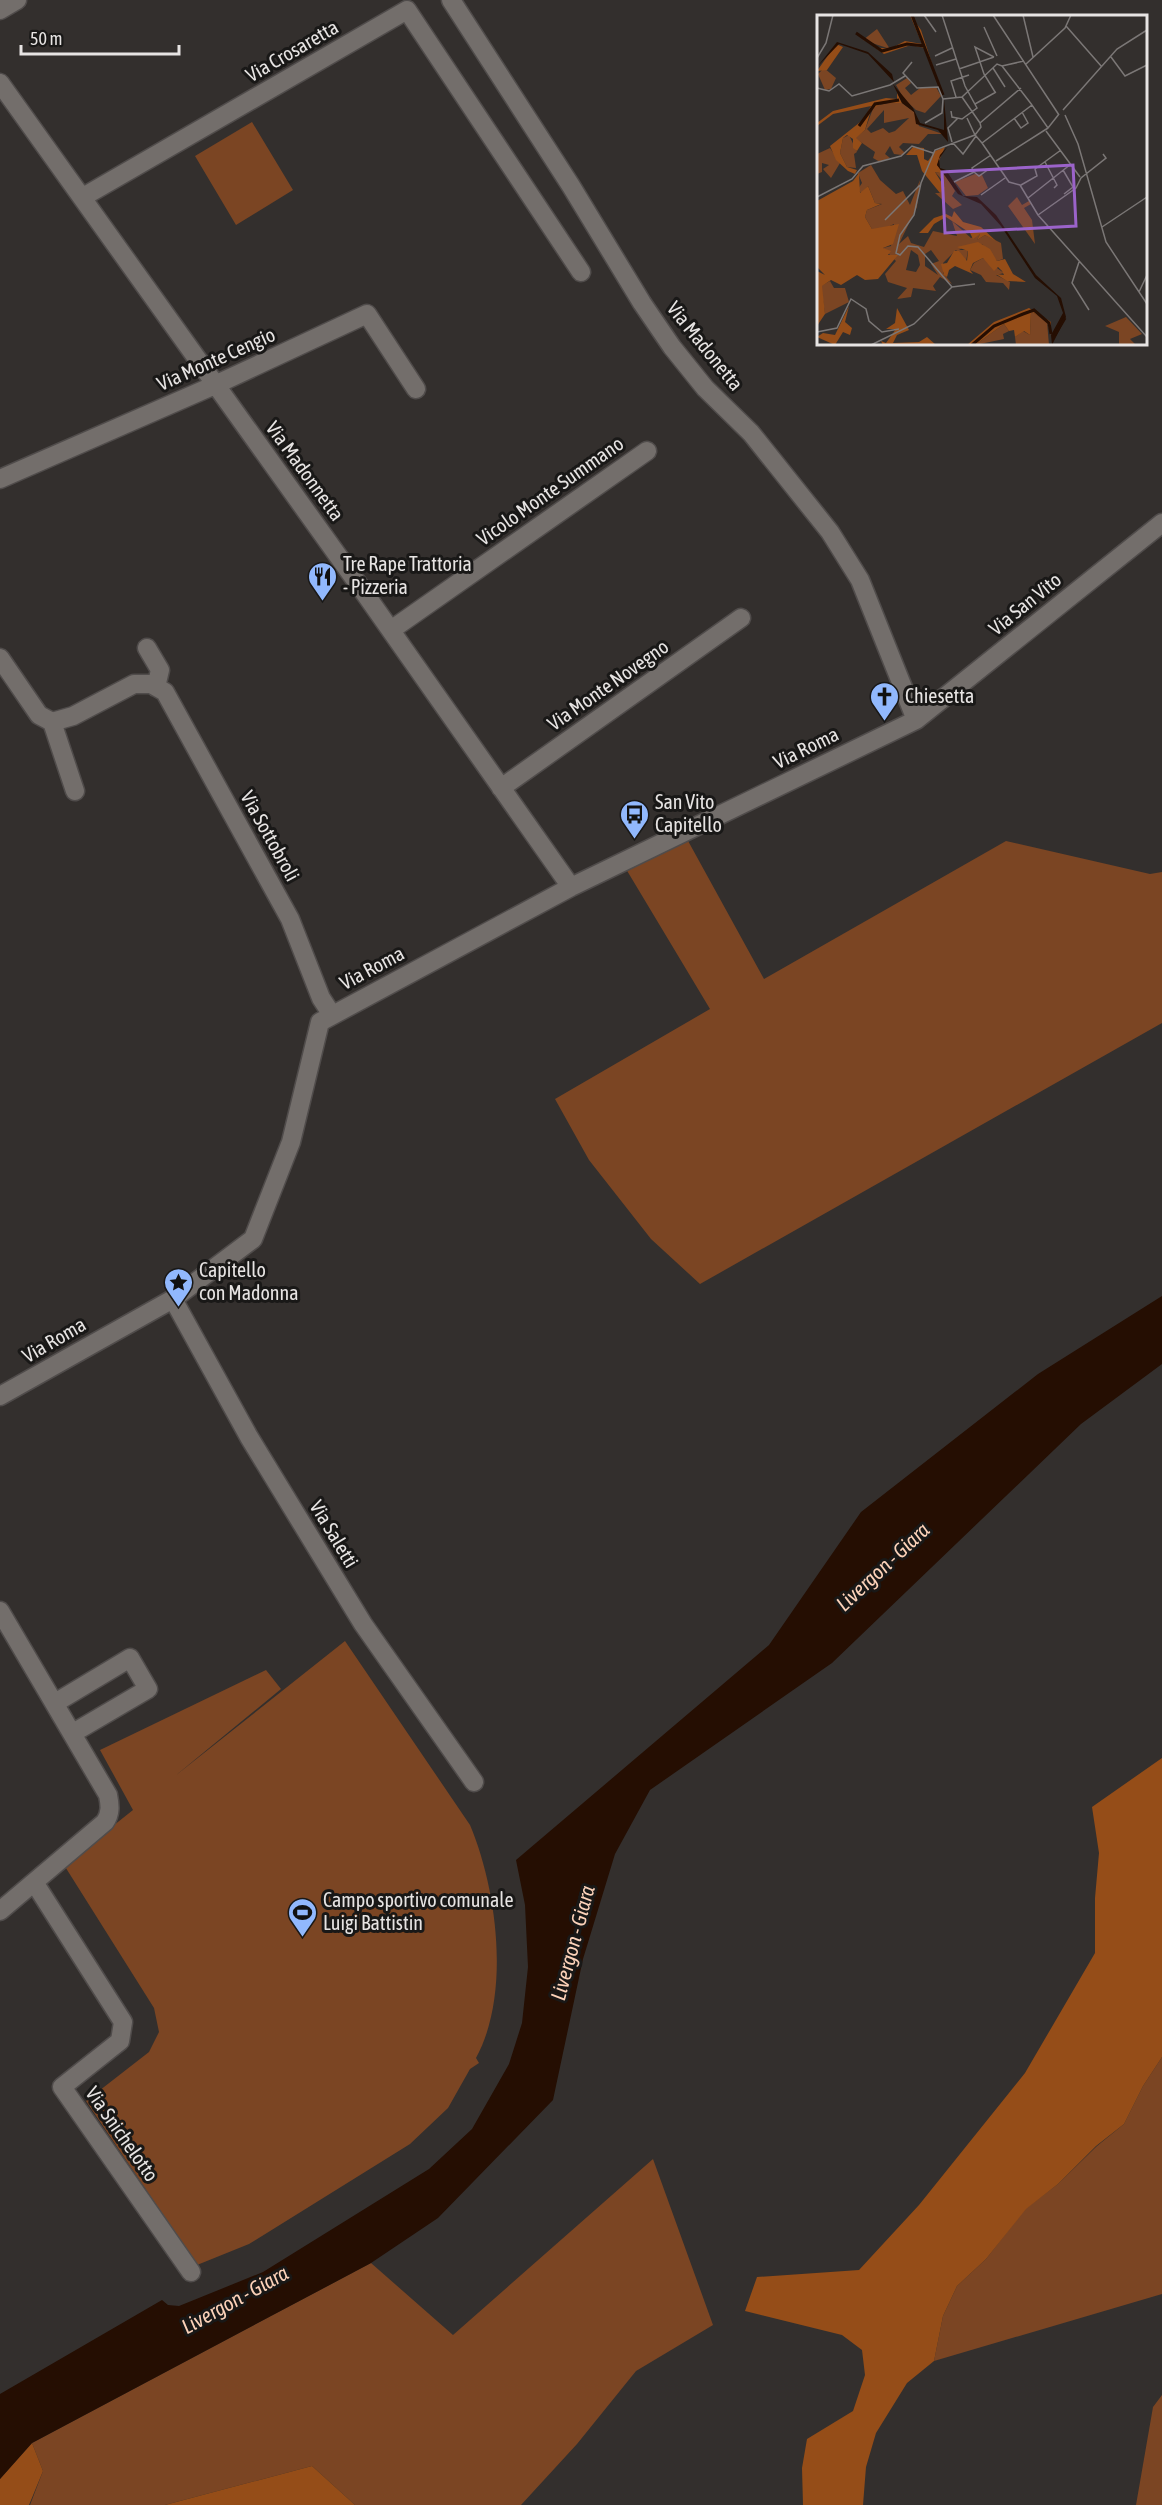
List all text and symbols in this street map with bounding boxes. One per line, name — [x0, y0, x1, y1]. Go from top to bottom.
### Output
street label: Via Crosaretta — [241, 15, 342, 86]
inset map — [817, 15, 1147, 345]
scale bar — [21, 18, 178, 56]
text: 50 m — [30, 28, 62, 49]
street label: Via Madonetta — [663, 297, 748, 395]
street label: Via Monte Cengio — [153, 322, 278, 395]
street label: Via Madonnetta — [262, 416, 349, 525]
street label: Vicolo Monte Summano — [472, 431, 627, 550]
place label: Tre Rape Trattoria - Pizzeria — [343, 552, 472, 598]
restaurant icon: Tre Rape Trattoria - Pizzeria — [306, 560, 338, 602]
street label: Via San Vito — [984, 568, 1065, 640]
street label: Via Monte Novegno — [543, 634, 673, 735]
church icon: Chiesetta — [868, 680, 900, 722]
place label: Chiesetta — [905, 684, 974, 707]
street label: Via Roma — [769, 722, 842, 773]
street label: Via Sottobroli — [236, 787, 305, 885]
place label: San Vito Capitello — [655, 790, 722, 836]
bus stop icon: San Vito Capitello — [618, 798, 650, 840]
street label: Via Roma — [336, 941, 408, 994]
place label: Capitello con Madonna — [199, 1258, 299, 1304]
place icon: Capitello con Madonna — [162, 1266, 194, 1308]
street label: Via Roma — [18, 1312, 90, 1367]
street label: Via Saletti — [305, 1496, 363, 1572]
water label: Livergon - Giara — [831, 1517, 934, 1615]
water label: Livergon - Giara — [545, 1882, 599, 2003]
place label: Campo sportivo comunale Luigi Battistin — [323, 1888, 514, 1934]
sports icon: Campo sportivo comunale Luigi Battistin — [286, 1896, 318, 1938]
street label: Via Snichelotto — [81, 2082, 164, 2186]
water label: Livergon - Giara — [177, 2260, 292, 2338]

